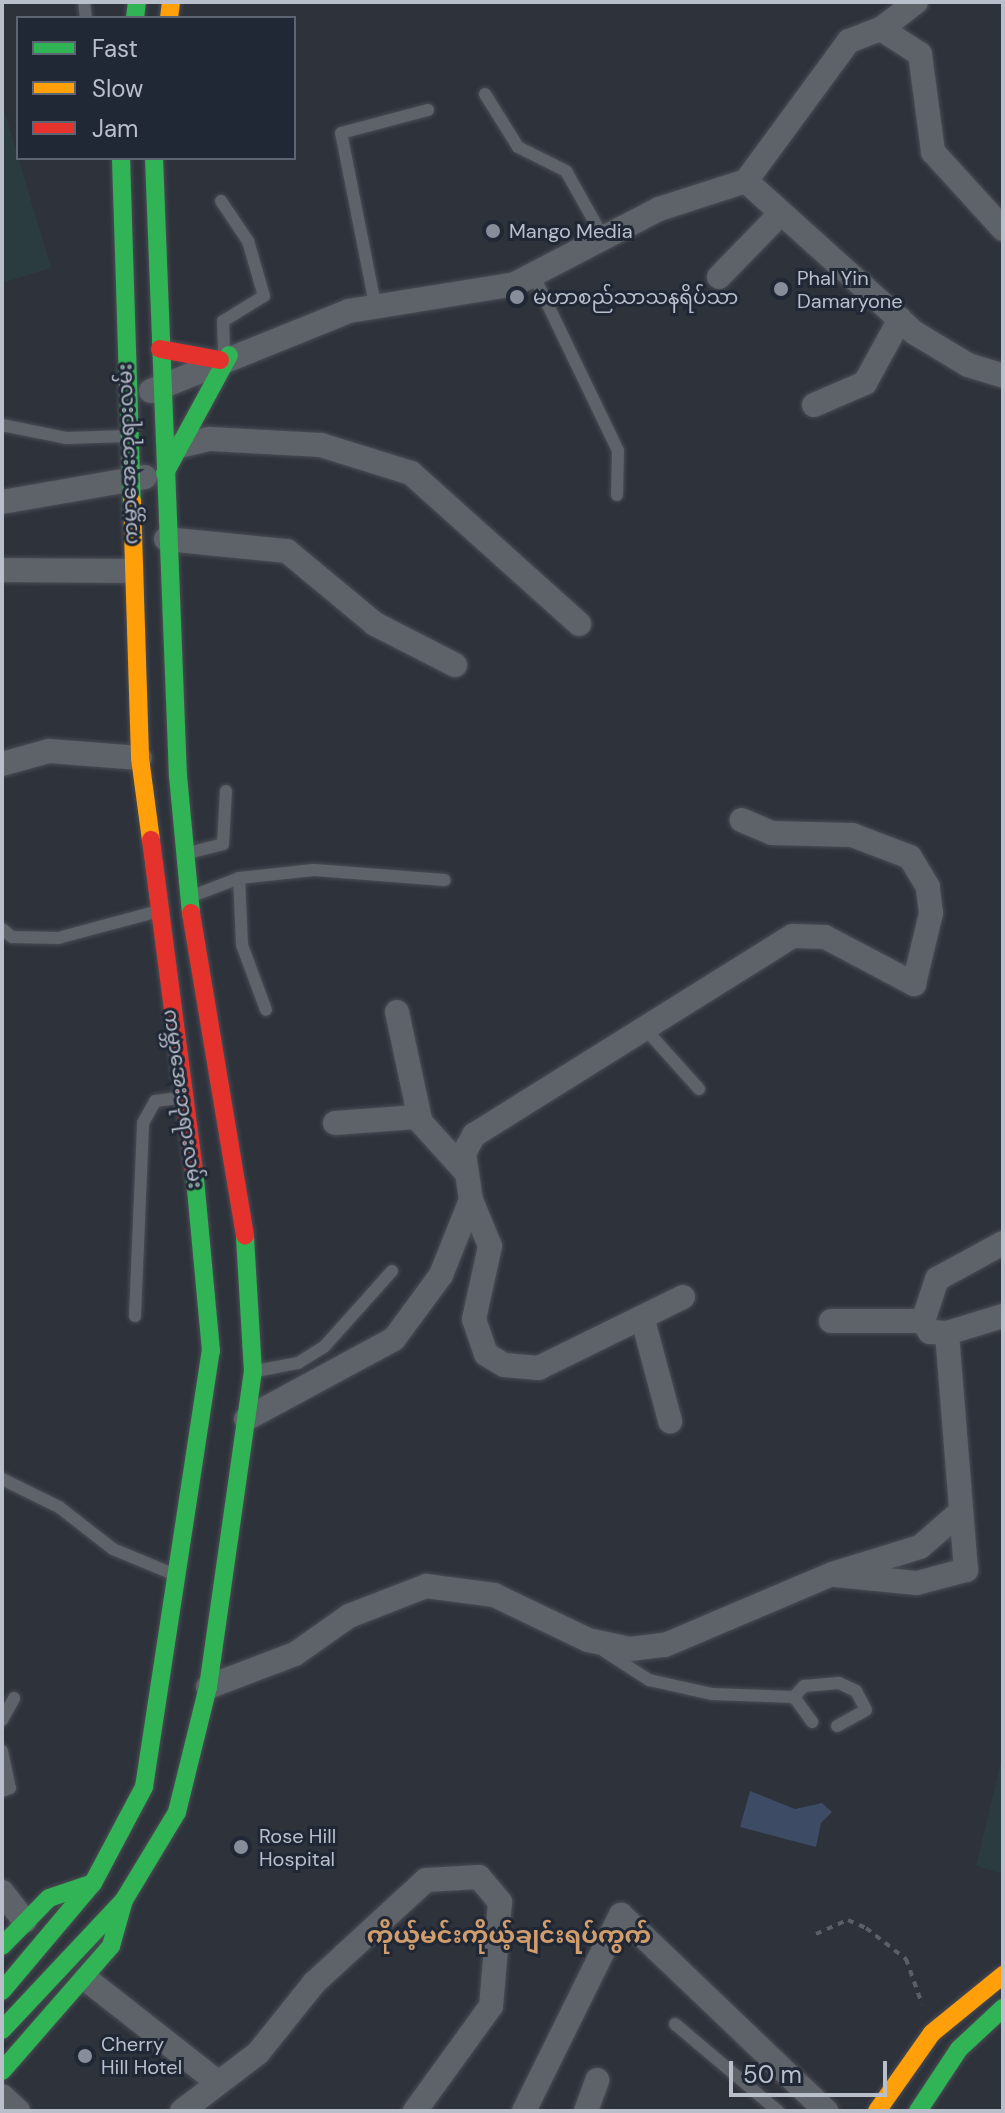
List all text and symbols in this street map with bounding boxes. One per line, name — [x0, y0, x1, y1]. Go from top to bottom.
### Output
legend — [16, 16, 296, 160]
text: Fast — [92, 33, 138, 64]
text: Slow — [92, 73, 143, 104]
text: Jam — [92, 113, 138, 144]
place label: Mango Media — [509, 219, 633, 243]
marker: Mango Media — [484, 222, 502, 240]
place label: Phal Yin Damaryone — [797, 266, 903, 313]
marker: Phal Yin Damaryone — [772, 280, 790, 298]
place label: မဟာစည်သာသနရိပ်သာ — [533, 285, 738, 309]
marker: မဟာစည်သာသနရိပ်သာ — [508, 288, 526, 306]
street label: ကမ္ဘာအေးဘုရားလမ်း — [113, 363, 143, 545]
street label: ကမ္ဘာအေးဘုရားလမ်း — [159, 1008, 207, 1190]
place label: Rose Hill Hospital — [259, 1824, 336, 1871]
marker: Rose Hill Hospital — [230, 1836, 252, 1858]
district label: ကိုယ့်မင်းကိုယ့်ချင်းရပ်ကွက် — [367, 1921, 651, 1949]
place label: Cherry Hill Hotel — [101, 2032, 182, 2079]
scale bar — [733, 2045, 891, 2095]
marker: Cherry Hill Hotel — [76, 2047, 94, 2065]
text: 50 m — [743, 2059, 802, 2090]

